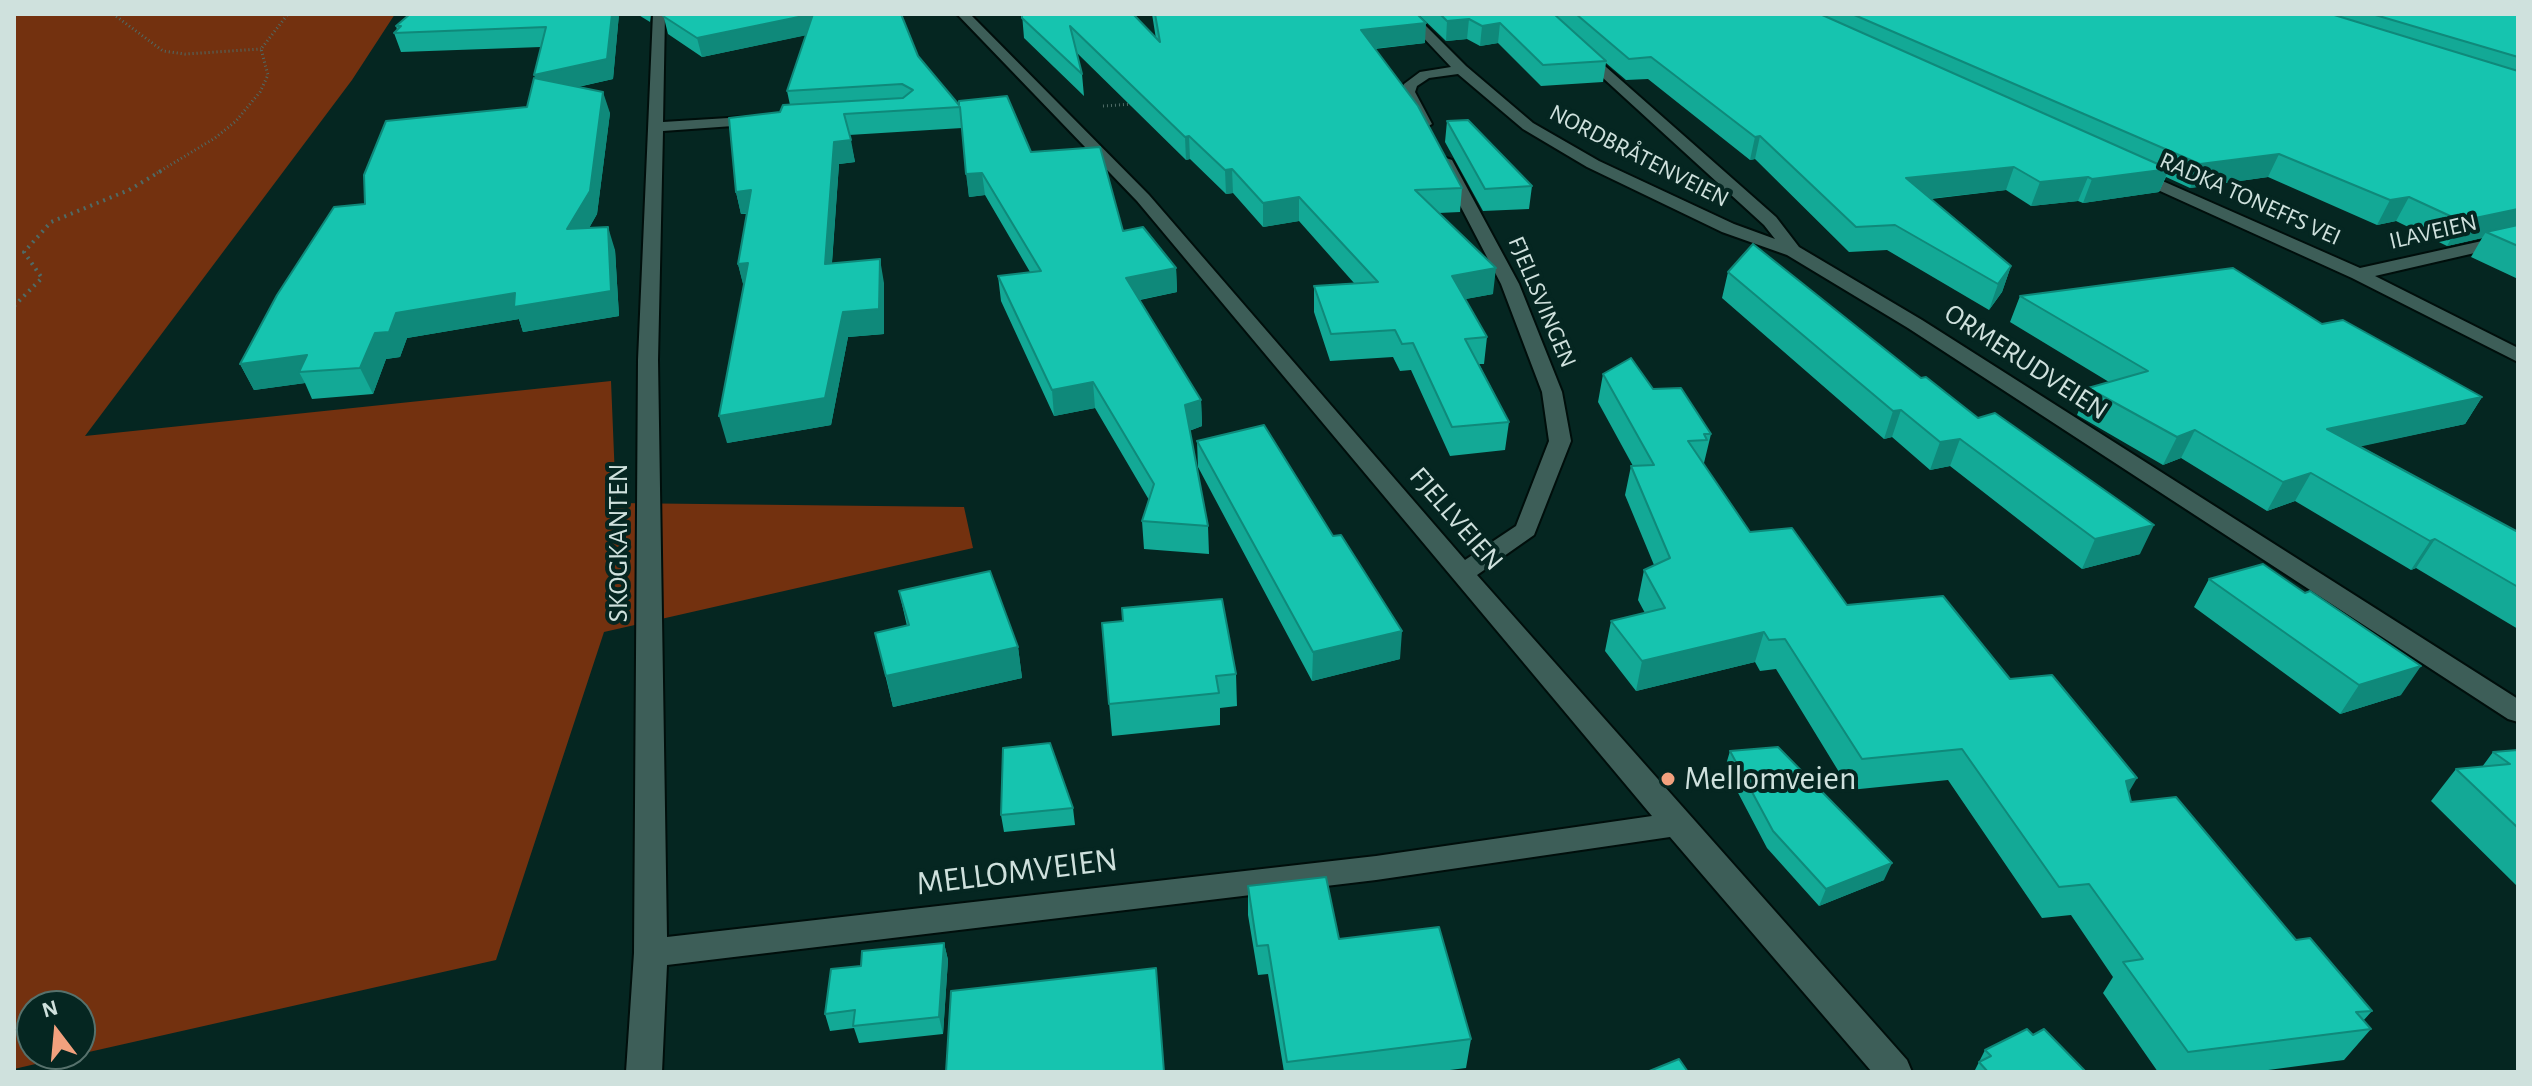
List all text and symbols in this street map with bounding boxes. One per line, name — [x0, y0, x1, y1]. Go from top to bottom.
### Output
street label: NORDBRÅTENVEIEN — [1544, 98, 1734, 214]
street label: RADKA TONEFFS VEI — [2155, 146, 2345, 252]
street label: ILAVEIEN — [2386, 208, 2480, 256]
street label: FJELLSVINGEN — [1501, 232, 1583, 372]
street label: ORMERUDVEIEN — [1938, 297, 2114, 427]
street label: FJELLVEIEN — [1402, 460, 1510, 578]
street label: SKOGKANTEN — [602, 463, 636, 623]
place label: Mellomveien — [1684, 759, 1857, 799]
marker: Mellomveien — [1659, 770, 1677, 788]
street label: MELLOMVEIEN — [914, 839, 1120, 905]
north arrow — [16, 990, 96, 1070]
text: N — [40, 996, 60, 1022]

